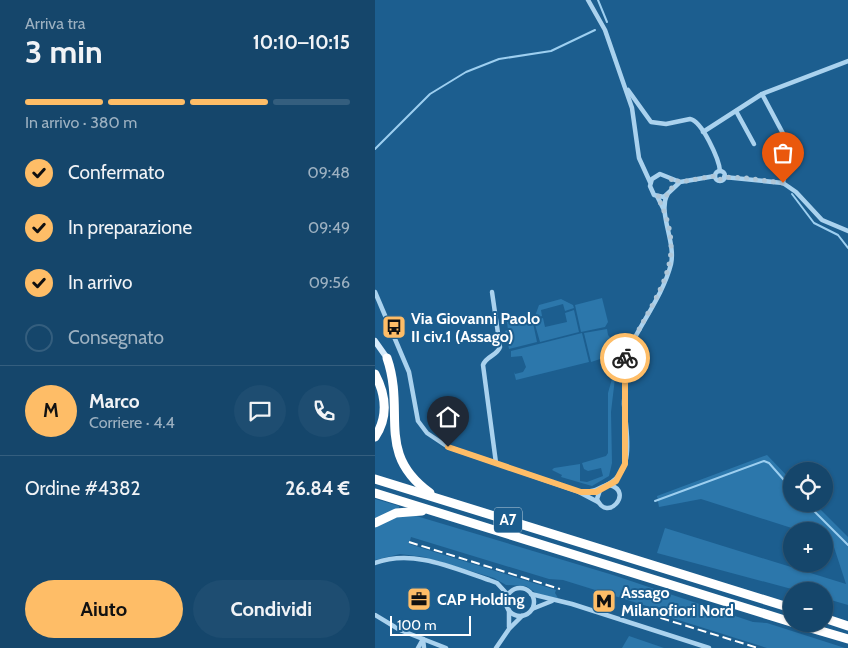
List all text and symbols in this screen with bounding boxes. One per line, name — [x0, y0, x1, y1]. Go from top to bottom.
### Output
text: Arriva tra — [25, 14, 85, 33]
text: 10:10–10:15 — [253, 31, 350, 54]
text: 3 min — [25, 32, 103, 71]
text: In arrivo · 380 m — [25, 113, 137, 132]
pin — [762, 132, 804, 183]
icon: bag — [769, 139, 797, 167]
icon: check — [25, 159, 53, 187]
text: Confermato — [68, 161, 165, 184]
text: 09:48 — [307, 163, 350, 182]
icon: check — [25, 214, 53, 242]
text: In preparazione — [68, 216, 192, 239]
text: 09:49 — [308, 218, 350, 237]
icon: check — [25, 269, 53, 297]
text: In arrivo — [68, 271, 132, 294]
text: 09:56 — [309, 273, 350, 292]
place label: Via Giovanni Paolo II civ.1 (Assago) — [411, 309, 540, 346]
bus stop icon: Via Giovanni Paolo II civ.1 (Assago) — [381, 314, 407, 340]
text: Consegnato — [68, 326, 164, 349]
courier — [600, 333, 650, 383]
icon: bike — [611, 344, 639, 372]
button: chat — [234, 385, 286, 437]
button: phone — [298, 385, 350, 437]
text: Marco — [89, 390, 140, 413]
pin — [427, 396, 469, 447]
text: M — [43, 399, 59, 422]
icon: home — [434, 403, 462, 431]
text: Corriere · 4.4 — [89, 413, 175, 432]
map controls — [783, 462, 833, 632]
button: locate — [783, 462, 833, 512]
text: Ordine #4382 — [25, 477, 141, 500]
text: 26.84 € — [285, 477, 350, 500]
road number: A7 — [494, 508, 522, 532]
button: + — [783, 522, 833, 572]
button: Aiuto — [25, 580, 183, 638]
button: Condividi — [193, 580, 350, 638]
button: − — [783, 582, 833, 632]
place label: Assago Milanofiori Nord — [621, 583, 734, 620]
office icon: CAP Holding — [406, 586, 432, 612]
metro station icon: Assago Milanofiori Nord — [591, 588, 617, 614]
place label: CAP Holding — [437, 590, 524, 609]
scale bar — [390, 613, 471, 636]
text: 100 m — [397, 616, 437, 634]

